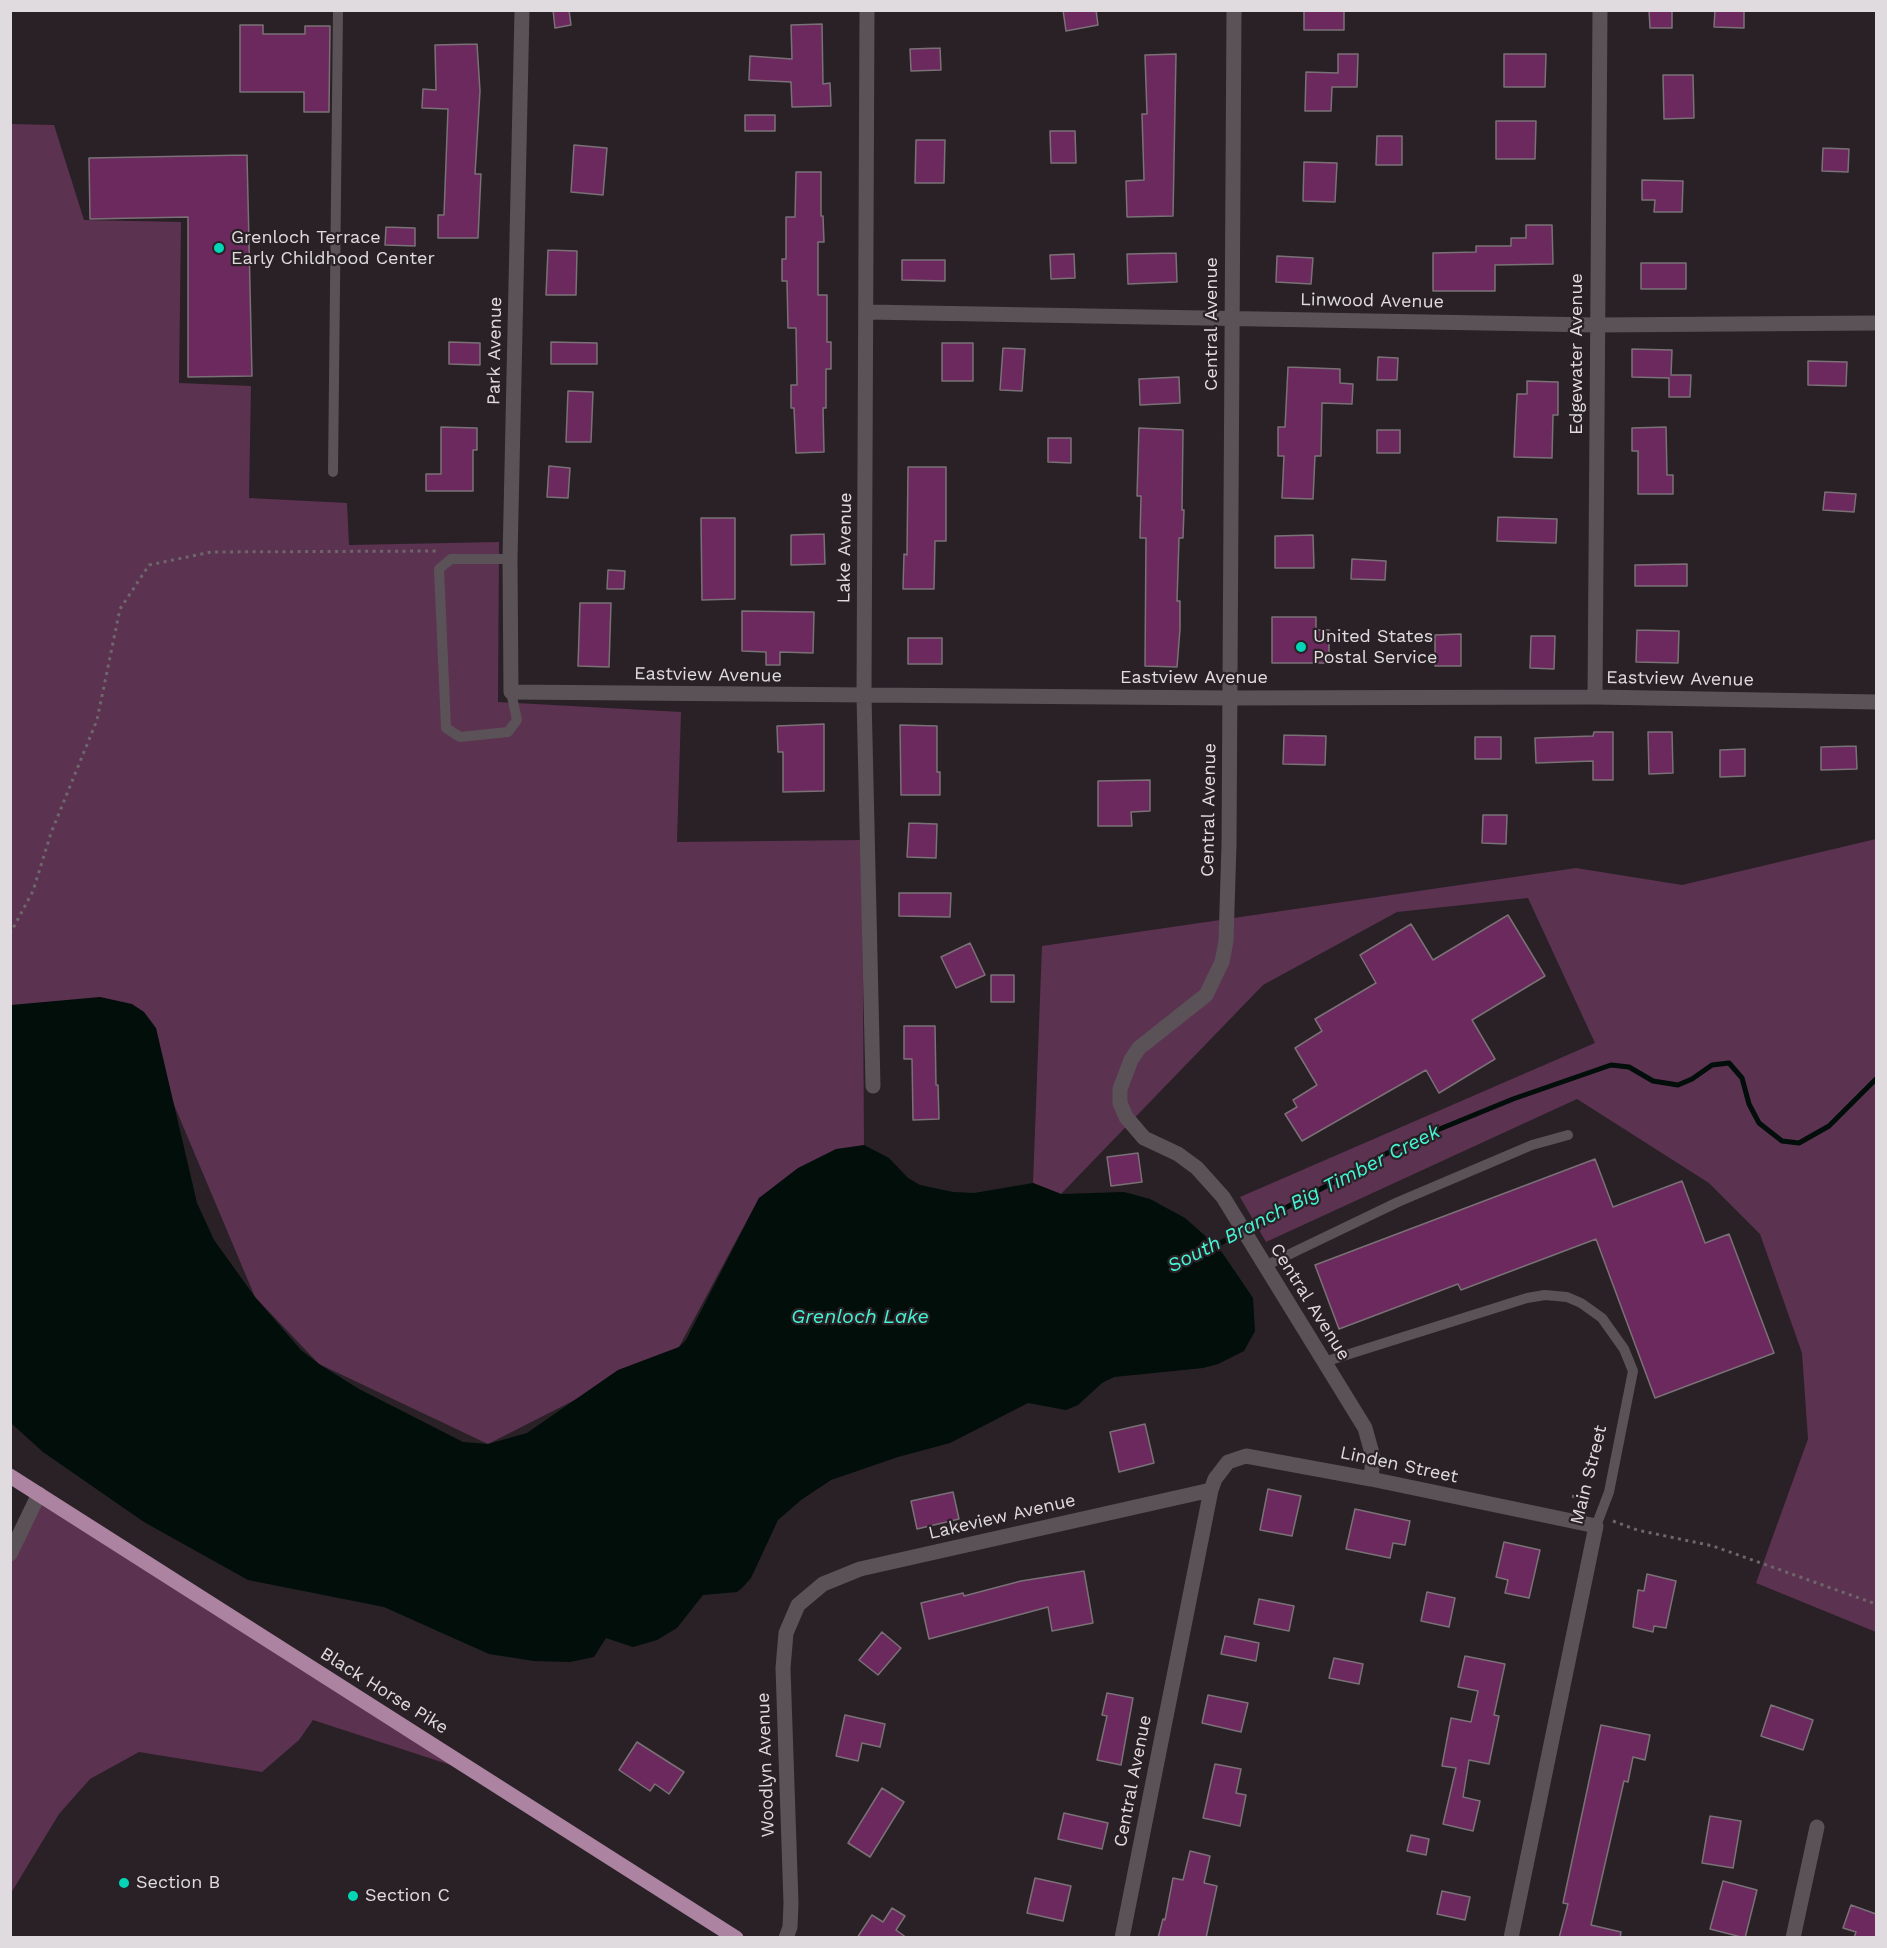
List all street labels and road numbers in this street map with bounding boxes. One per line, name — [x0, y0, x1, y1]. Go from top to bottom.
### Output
street label: Central Avenue — [1201, 257, 1223, 391]
street label: Edgewater Avenue — [1566, 273, 1588, 435]
street label: Linwood Avenue — [1300, 289, 1444, 313]
street label: Park Avenue — [483, 297, 507, 405]
street label: Lake Avenue — [833, 492, 857, 604]
street label: Eastview Avenue — [634, 663, 782, 687]
street label: Eastview Avenue — [1120, 667, 1268, 689]
street label: Eastview Avenue — [1606, 667, 1754, 691]
street label: Central Avenue — [1197, 743, 1221, 877]
street label: Central Avenue — [1265, 1240, 1355, 1364]
street label: Main Street — [1566, 1423, 1612, 1527]
street label: Linden Street — [1338, 1442, 1460, 1488]
street label: Lakeview Avenue — [926, 1490, 1078, 1544]
street label: Black Horse Pike — [316, 1643, 452, 1739]
street label: Woodlyn Avenue — [753, 1692, 779, 1838]
street label: Central Avenue — [1110, 1713, 1156, 1849]

